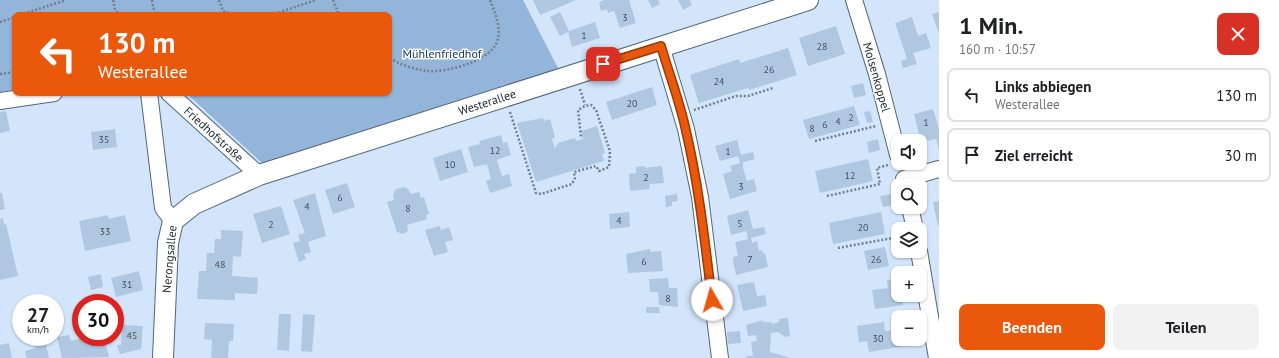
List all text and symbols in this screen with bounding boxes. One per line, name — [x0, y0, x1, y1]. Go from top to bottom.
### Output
text: 1 Min. — [959, 10, 1023, 41]
house number: 3 — [622, 11, 628, 24]
button: close — [1217, 13, 1259, 55]
text: 130 m — [98, 24, 175, 61]
icon: left — [32, 28, 84, 80]
house number: 1 — [581, 29, 587, 42]
house number: 28 — [817, 40, 827, 53]
street label: Molsenkoppel — [860, 40, 894, 114]
text: 160 m · 10:57 — [959, 41, 1036, 58]
park label: Mühlenfriedhof — [402, 46, 483, 61]
pin — [586, 47, 620, 81]
icon: arrive — [592, 53, 614, 75]
text: Westerallee — [98, 60, 188, 83]
house number: 26 — [764, 63, 774, 76]
house number: 24 — [714, 75, 725, 88]
text: Links abbiegen — [995, 77, 1091, 96]
icon: left — [961, 84, 983, 106]
street label: Westerallee — [456, 86, 518, 118]
text: 130 m — [1216, 86, 1257, 105]
text: Westerallee — [995, 96, 1060, 113]
house number: 20 — [627, 97, 638, 110]
street label: Friedhofstraße — [181, 103, 247, 165]
house number: 2 — [848, 111, 854, 124]
house number: 4 — [835, 115, 841, 128]
house number: 1 — [923, 116, 929, 129]
house number: 6 — [822, 118, 828, 131]
house number: 8 — [809, 122, 815, 135]
house number: 35 — [99, 133, 109, 146]
map controls — [891, 134, 927, 346]
button: sound — [891, 134, 927, 170]
house number: 12 — [490, 144, 500, 157]
icon: arrive — [961, 144, 983, 166]
house number: 1 — [725, 145, 731, 158]
text: Ziel erreicht — [995, 146, 1073, 165]
text: 30 m — [1224, 146, 1257, 165]
house number: 10 — [445, 158, 456, 171]
house number: 12 — [845, 169, 855, 182]
house number: 2 — [643, 171, 649, 184]
button: search — [891, 178, 927, 214]
house number: 3 — [738, 180, 744, 193]
house number: 6 — [337, 191, 343, 204]
house number: 4 — [304, 200, 310, 213]
house number: 8 — [405, 202, 411, 215]
house number: 4 — [616, 214, 622, 227]
house number: 5 — [737, 217, 743, 230]
house number: 2 — [268, 218, 274, 231]
house number: 20 — [858, 221, 869, 234]
button: layers — [891, 222, 927, 258]
house number: 33 — [100, 225, 110, 238]
street label: Nerongsallee — [159, 225, 179, 293]
house number: 7 — [747, 253, 753, 266]
house number: 26 — [871, 253, 881, 266]
house number: 6 — [641, 255, 647, 268]
house number: 48 — [215, 258, 225, 271]
button: + — [891, 266, 927, 302]
house number: 31 — [122, 278, 132, 291]
position arrow — [691, 279, 733, 321]
house number: 8 — [665, 292, 671, 305]
speed limit sign: 30 — [72, 294, 124, 346]
text: 27 — [27, 302, 49, 328]
button: Beenden — [959, 304, 1105, 350]
button: Teilen — [1113, 304, 1259, 350]
button: − — [891, 310, 927, 346]
text: km/h — [27, 323, 49, 336]
house number: 45 — [127, 329, 137, 342]
house number: 30 — [873, 332, 884, 345]

